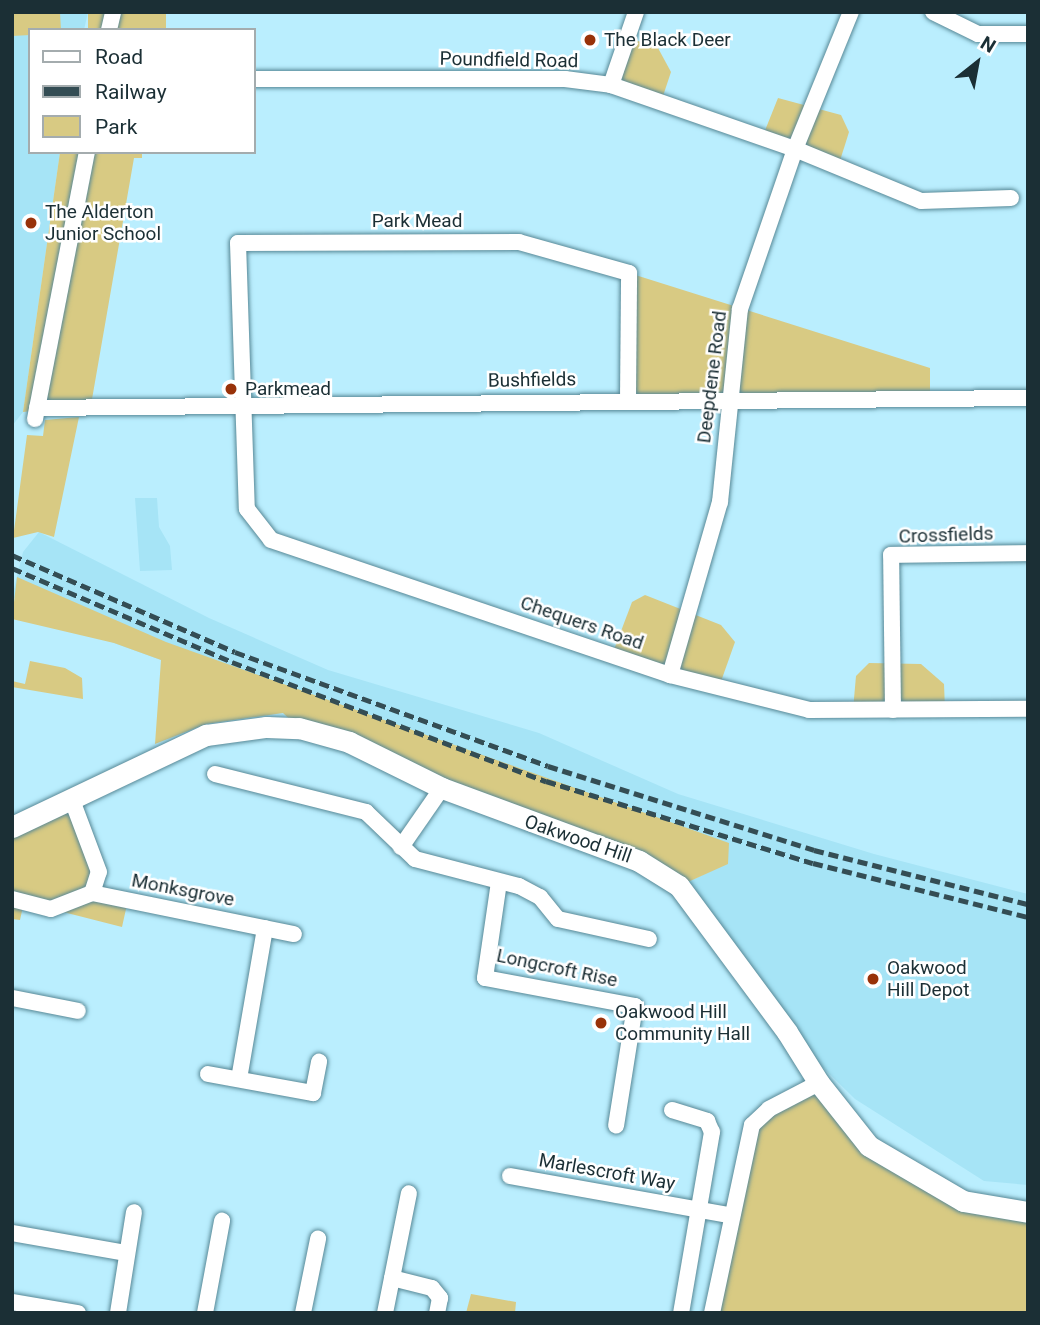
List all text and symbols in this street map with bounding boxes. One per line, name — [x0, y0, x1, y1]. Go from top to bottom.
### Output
legend — [28, 28, 256, 154]
north arrow — [942, 28, 1012, 98]
place label: The Black Deer — [604, 29, 731, 51]
text: N — [976, 31, 1000, 58]
marker: The Black Deer — [582, 32, 598, 48]
text: Road — [95, 45, 143, 69]
street label: Poundfield Road — [439, 47, 579, 73]
text: Railway — [95, 80, 167, 104]
text: Park — [95, 115, 137, 139]
place label: The Alderton Junior School — [45, 201, 161, 245]
street label: Park Mead — [372, 210, 462, 232]
marker: The Alderton Junior School — [23, 215, 39, 231]
street label: Deepdene Road — [693, 310, 731, 444]
street label: Bushfields — [488, 368, 576, 392]
place label: Parkmead — [245, 378, 331, 400]
marker: Parkmead — [223, 381, 239, 397]
street label: Crossfields — [898, 522, 994, 548]
street label: Chequers Road — [517, 591, 647, 655]
street label: Oakwood Hill — [521, 810, 635, 868]
street label: Monksgrove — [130, 869, 236, 911]
street label: Longcroft Rise — [494, 944, 620, 992]
place label: Oakwood Hill Depot — [887, 957, 969, 1001]
marker: Oakwood Hill Depot — [865, 971, 881, 987]
place label: Oakwood Hill Community Hall — [615, 1001, 750, 1045]
marker: Oakwood Hill Community Hall — [593, 1015, 609, 1031]
street label: Marlescroft Way — [537, 1149, 677, 1195]

